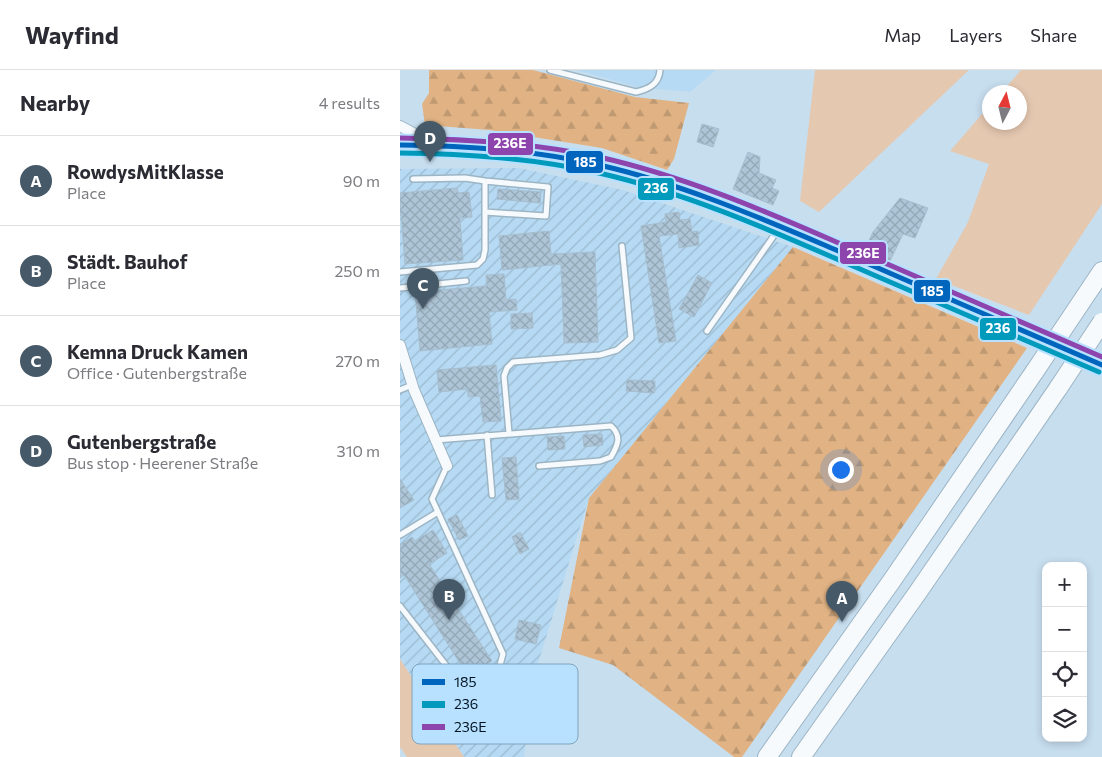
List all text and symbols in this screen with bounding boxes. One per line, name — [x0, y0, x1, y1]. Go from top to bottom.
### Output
text: Wayfind — [25, 20, 119, 49]
text: Map — [884, 24, 921, 46]
text: Layers — [949, 24, 1002, 46]
text: Share — [1030, 24, 1077, 46]
north arrow — [982, 85, 1027, 130]
text: Nearby — [20, 90, 90, 115]
text: 4 results — [319, 93, 380, 112]
pin: D — [414, 121, 446, 162]
line badge: 236E — [487, 132, 534, 156]
text: 236E — [493, 134, 527, 151]
line badge: 185 — [565, 150, 604, 174]
text: 185 — [573, 153, 597, 170]
text: RowdysMitKlasse — [67, 160, 224, 183]
text: A — [30, 171, 42, 190]
text: 90 m — [343, 171, 380, 190]
line badge: 236 — [637, 177, 675, 201]
text: 236 — [644, 179, 669, 196]
text: Place — [67, 183, 106, 202]
line badge: 236E — [839, 241, 887, 265]
text: 236E — [846, 244, 880, 261]
text: Städt. Bauhof — [67, 250, 187, 273]
text: B — [31, 261, 41, 280]
text: 250 m — [334, 261, 380, 280]
pin: C — [407, 268, 439, 309]
text: Place — [67, 273, 106, 292]
line badge: 185 — [913, 279, 951, 303]
text: 185 — [920, 282, 944, 299]
line badge: 236 — [979, 317, 1017, 341]
text: 236 — [986, 319, 1011, 336]
text: Kemna Druck Kamen — [67, 340, 248, 363]
text: C — [31, 351, 41, 370]
text: 270 m — [335, 351, 380, 370]
text: Office · Gutenbergstraße — [67, 363, 247, 382]
text: Gutenbergstraße — [67, 430, 216, 453]
text: D — [30, 441, 42, 460]
text: 310 m — [337, 441, 380, 460]
text: Bus stop · Heerener Straße — [67, 453, 258, 472]
your location — [828, 457, 854, 483]
map controls — [1042, 562, 1087, 742]
button: + — [1042, 562, 1087, 607]
pin: B — [433, 579, 465, 620]
pin: A — [826, 581, 858, 622]
button: − — [1042, 607, 1087, 652]
button: locate — [1042, 652, 1087, 697]
legend — [412, 664, 578, 744]
text: 185 — [454, 673, 477, 690]
text: 236 — [454, 695, 478, 712]
button: layers — [1042, 697, 1087, 742]
text: 236E — [454, 718, 487, 735]

